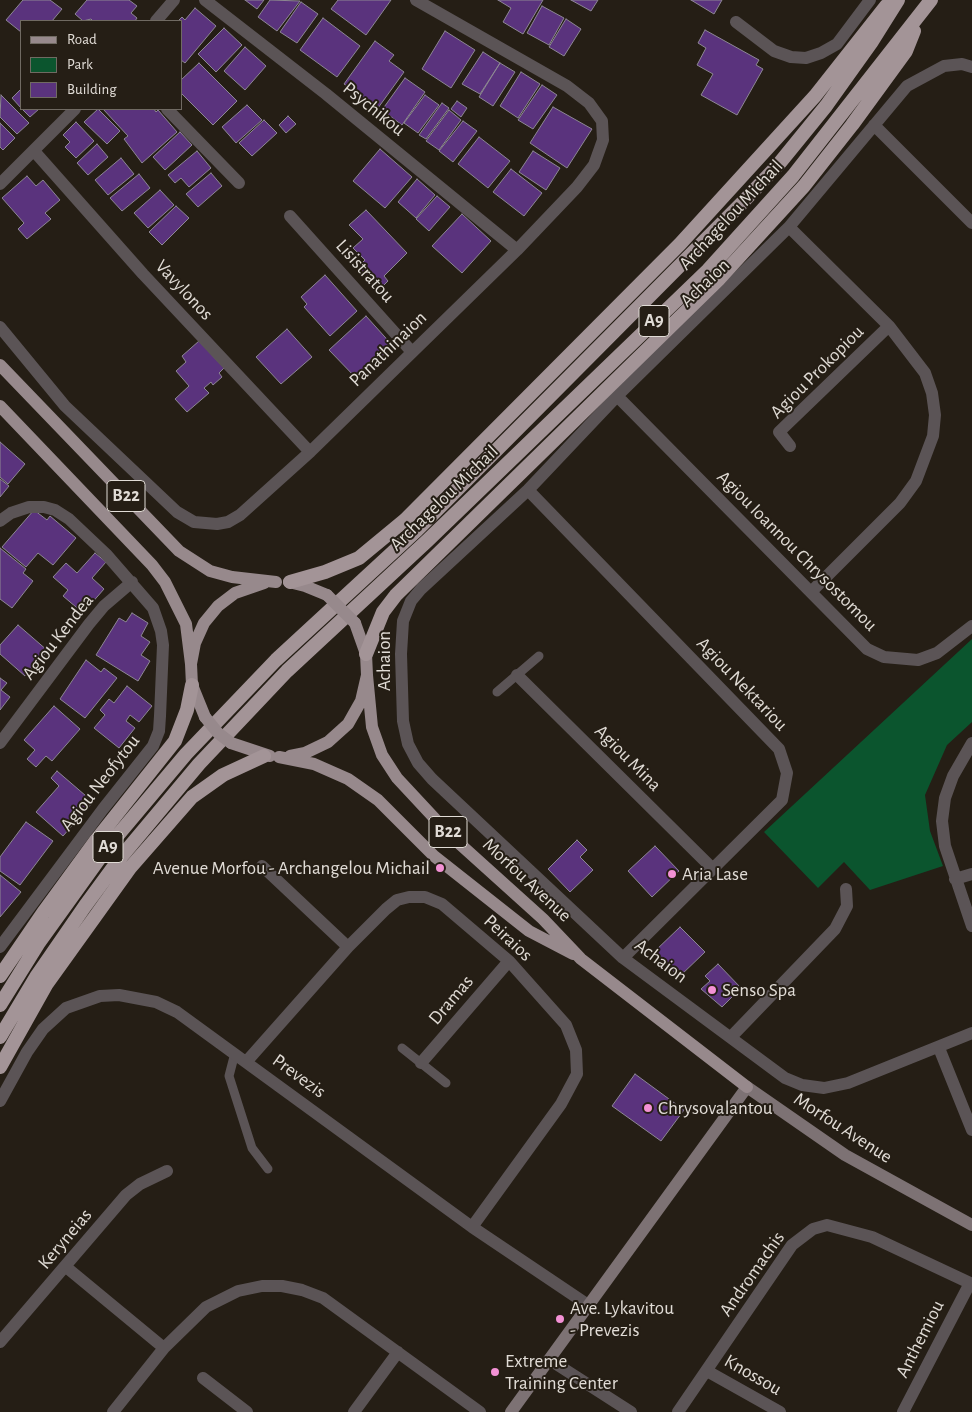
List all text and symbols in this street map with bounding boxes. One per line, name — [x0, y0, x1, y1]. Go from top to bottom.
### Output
legend — [20, 20, 182, 110]
text: Road — [67, 32, 97, 47]
text: Park — [67, 57, 93, 72]
street label: Psychikou — [338, 77, 410, 141]
text: Building — [67, 82, 117, 97]
street label: Archagelou Michail — [674, 155, 788, 275]
street label: Lisistratou — [331, 235, 399, 307]
street label: Achaion — [675, 254, 735, 312]
street label: Vavylonos — [150, 255, 218, 325]
street label: Panathinaion — [344, 306, 432, 392]
road number: A9 — [639, 306, 669, 336]
street label: Agiou Prokopiou — [765, 320, 869, 424]
street label: Archagelou Michail — [385, 440, 503, 556]
street label: Agiou Ioannou Chrysostomou — [712, 466, 882, 636]
road number: B22 — [107, 481, 145, 512]
street label: Agiou Kendea — [17, 589, 99, 685]
street label: Achaion — [373, 631, 395, 691]
street label: Agiou Nektariou — [692, 632, 792, 736]
street label: Agiou Mina — [590, 720, 666, 796]
street label: Agiou Neofytou — [55, 730, 145, 836]
road number: B22 — [429, 816, 467, 848]
road number: A9 — [93, 832, 123, 862]
street label: Morfou Avenue — [478, 833, 576, 927]
place label: Avenue Morfou - Archangelou Michail — [153, 857, 430, 879]
marker: Avenue Morfou - Archangelou Michail — [434, 862, 446, 874]
place label: Aria Lase — [682, 863, 748, 885]
marker: Aria Lase — [666, 868, 678, 880]
street label: Peiraios — [479, 910, 537, 966]
street label: Achaion — [630, 934, 692, 988]
street label: Dramas — [424, 971, 478, 1029]
place label: Senso Spa — [722, 979, 796, 1001]
marker: Senso Spa — [706, 984, 718, 996]
street label: Prevezis — [268, 1049, 330, 1103]
street label: Morfou Avenue — [789, 1088, 897, 1168]
place label: Chrysovalantou — [658, 1097, 773, 1119]
marker: Chrysovalantou — [642, 1102, 654, 1114]
street label: Keryneias — [33, 1204, 97, 1274]
street label: Andromachis — [714, 1227, 790, 1321]
street label: Anthemiou — [891, 1296, 949, 1382]
place label: Ave. Lykavitou - Prevezis — [570, 1297, 674, 1341]
marker: Ave. Lykavitou - Prevezis — [554, 1313, 566, 1325]
place label: Extreme Training Center — [505, 1350, 618, 1394]
street label: Knossou — [720, 1350, 786, 1400]
marker: Extreme Training Center — [489, 1366, 501, 1378]

